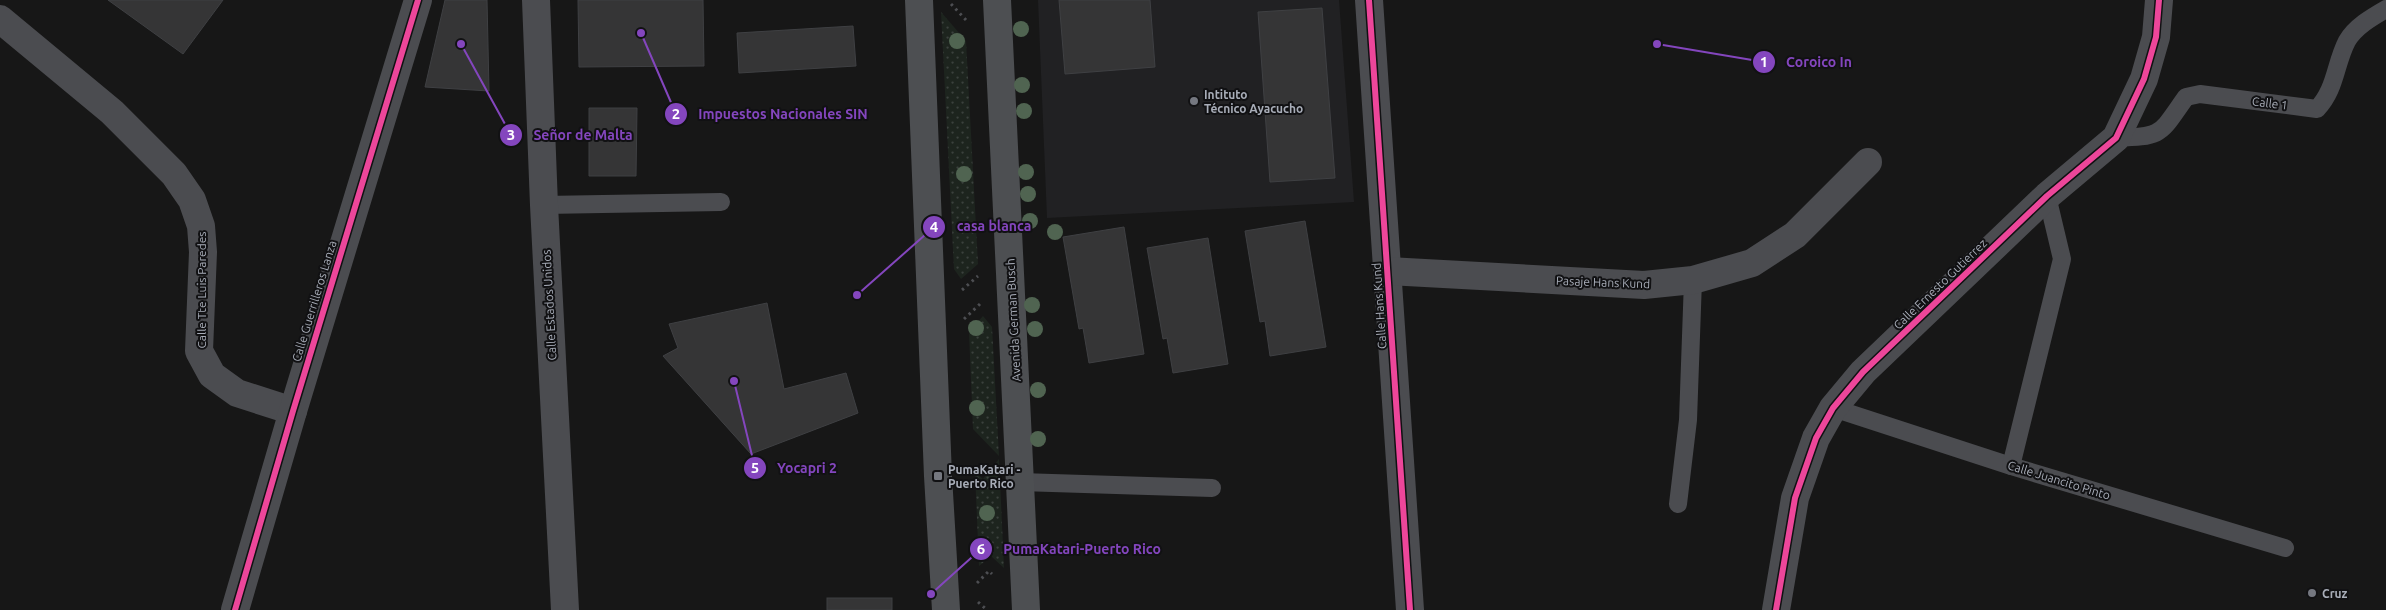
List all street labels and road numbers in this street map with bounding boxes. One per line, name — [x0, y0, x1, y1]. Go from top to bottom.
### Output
street label: Calle 1 — [2251, 94, 2289, 112]
street label: Calle Tte Luis Paredes — [195, 231, 208, 349]
street label: Calle Ernesto Gutierrez — [1891, 236, 1989, 332]
street label: Calle Guerrilleros Lanza — [289, 239, 339, 363]
street label: Calle Estados Unidos — [540, 249, 558, 361]
street label: Avenida German Busch — [1003, 258, 1023, 382]
street label: Calle Hans Kund — [1369, 262, 1389, 350]
street label: Pasaje Hans Kund — [1556, 274, 1650, 290]
street label: Calle Juancito Pinto — [2006, 458, 2112, 502]

